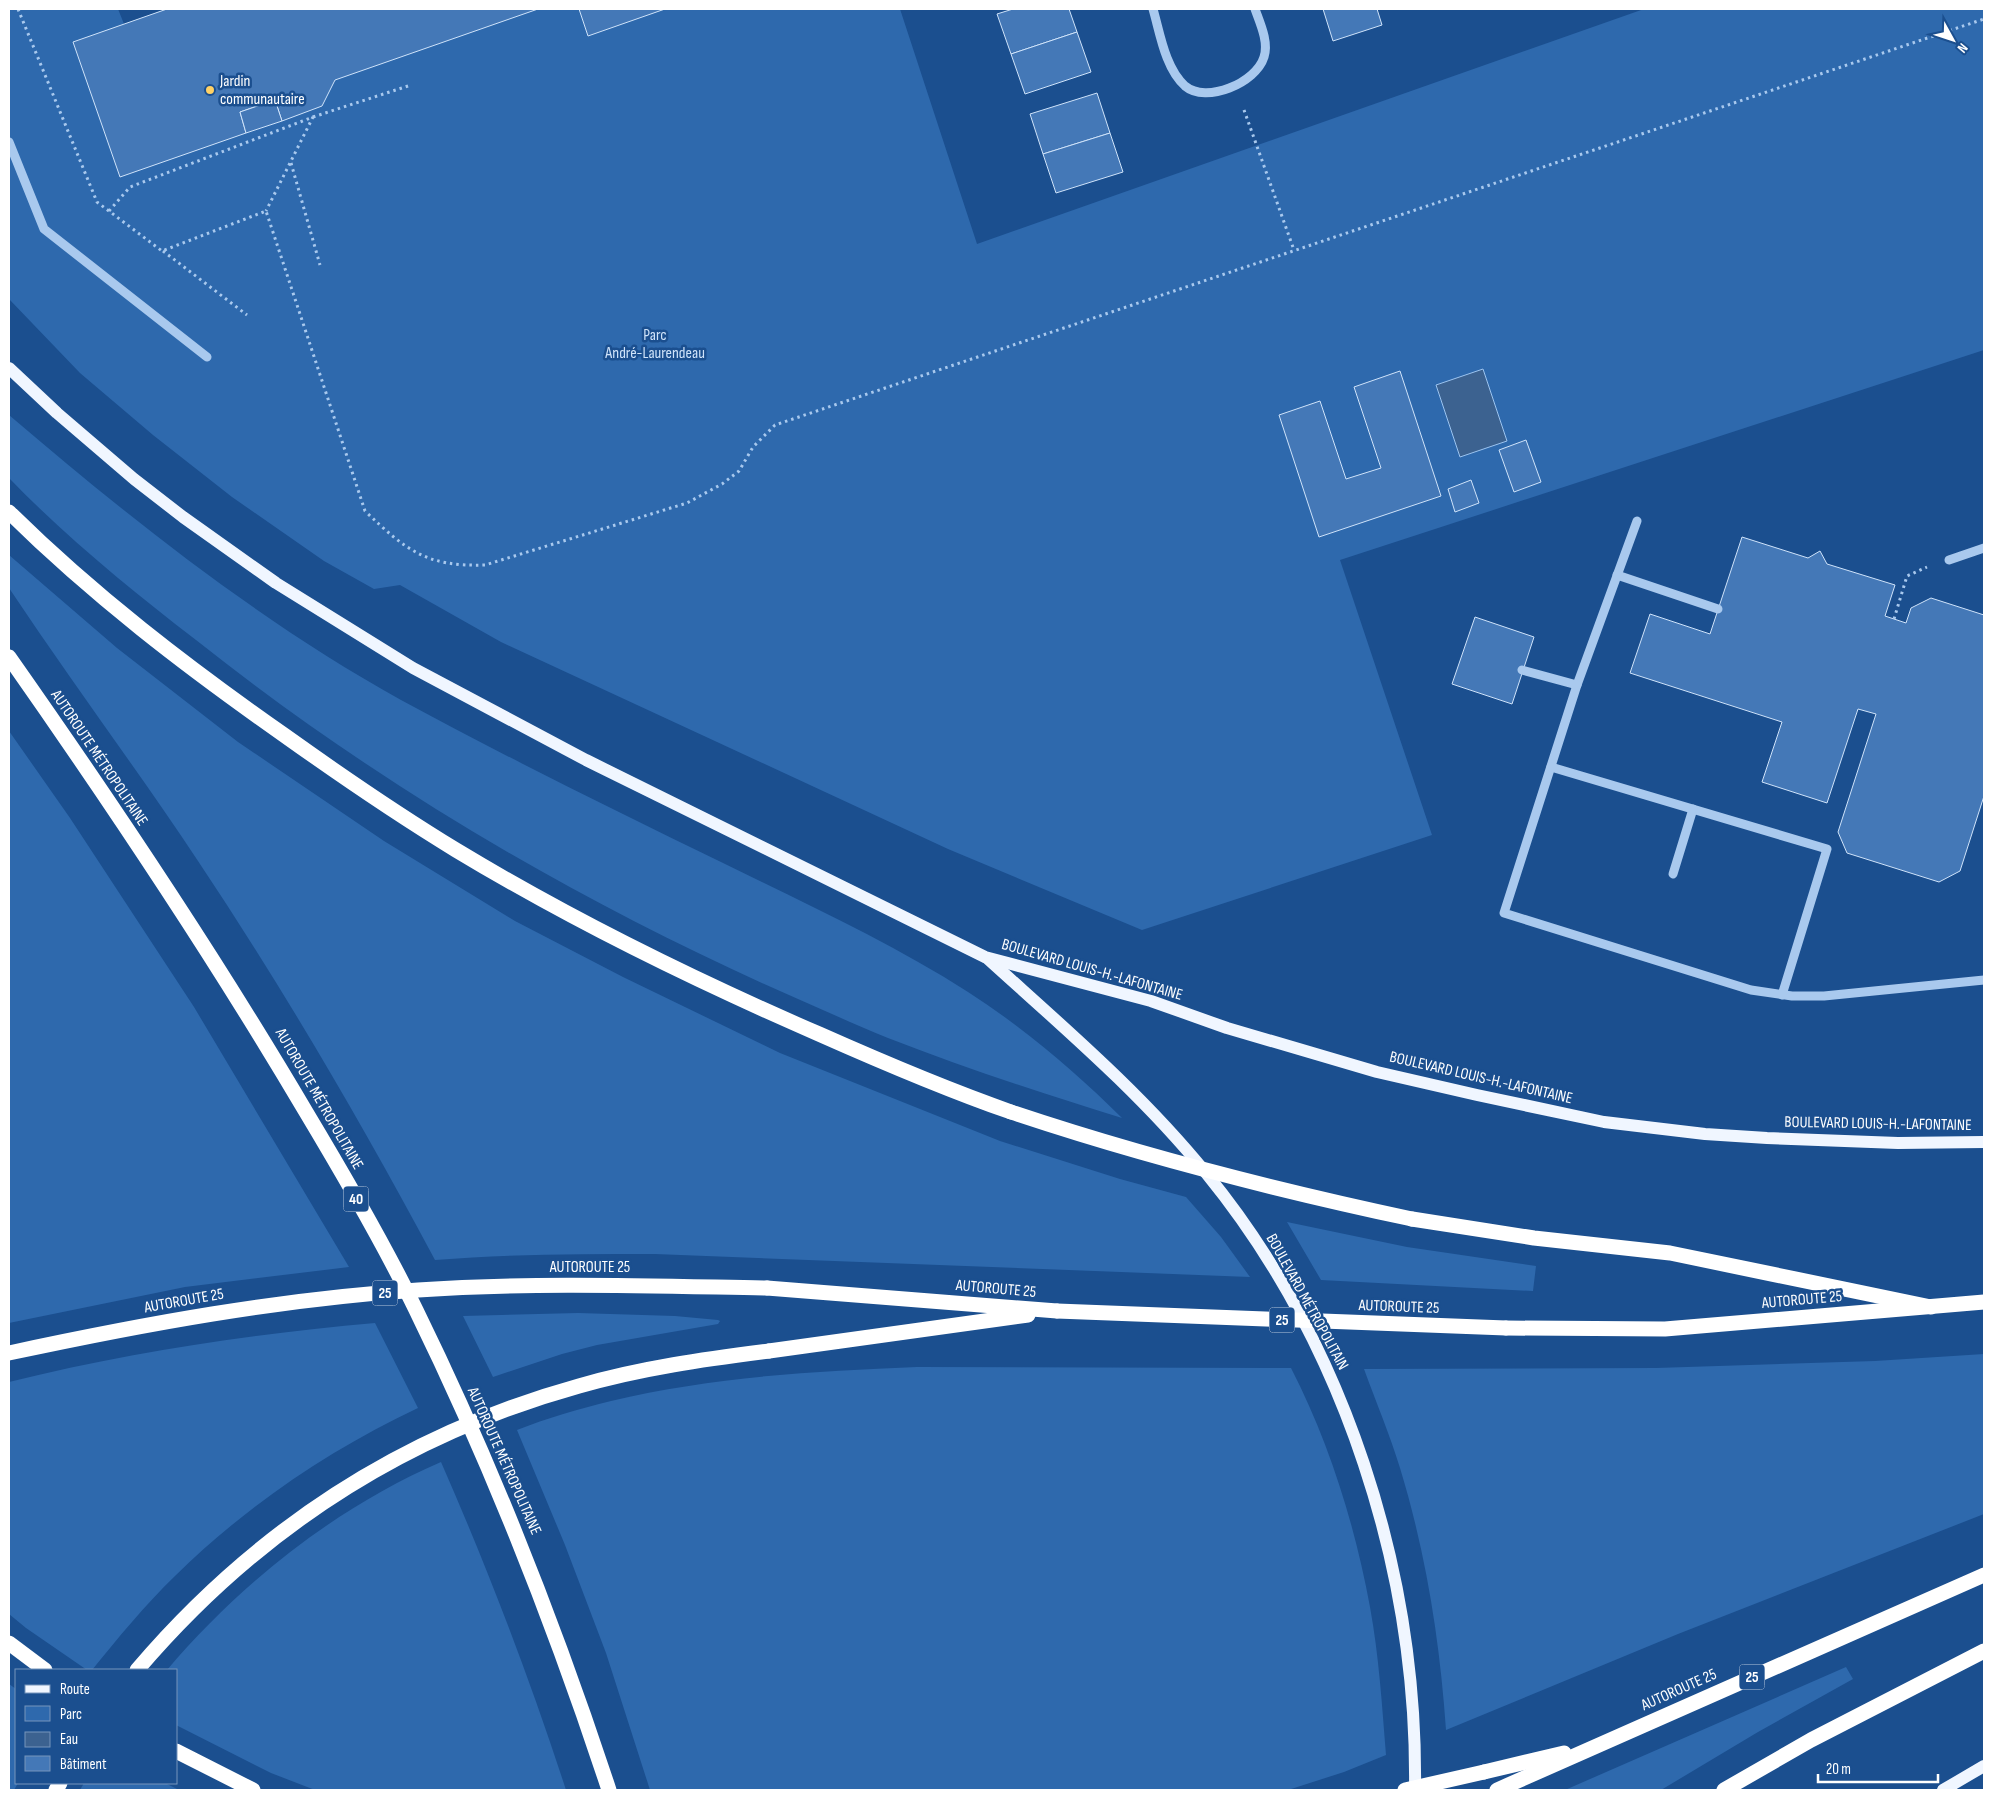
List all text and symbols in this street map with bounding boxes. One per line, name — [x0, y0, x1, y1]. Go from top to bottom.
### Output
north arrow — [1928, 15, 1978, 65]
text: N — [1954, 40, 1971, 56]
place label: Jardin communautaire — [219, 72, 305, 109]
marker: Jardin communautaire — [204, 84, 216, 96]
park label: Parc André-Laurendeau — [604, 326, 705, 363]
street label: AUTOROUTE MÉTROPOLITAINE — [46, 686, 152, 830]
street label: BOULEVARD LOUIS-H.-LAFONTAINE — [999, 935, 1185, 1005]
street label: AUTOROUTE MÉTROPOLITAINE — [270, 1024, 367, 1173]
street label: BOULEVARD LOUIS-H.-LAFONTAINE — [1388, 1048, 1574, 1108]
street label: BOULEVARD LOUIS-H.-LAFONTAINE — [1784, 1113, 1972, 1135]
road number: 40 — [344, 1186, 368, 1212]
street label: BOULEVARD MÉTROPOLITAIN — [1262, 1231, 1352, 1373]
street label: AUTOROUTE 25 — [549, 1258, 630, 1277]
street label: AUTOROUTE 25 — [954, 1276, 1037, 1302]
road number: 25 — [372, 1280, 398, 1306]
street label: AUTOROUTE 25 — [142, 1285, 225, 1318]
street label: AUTOROUTE 25 — [1760, 1287, 1843, 1313]
street label: AUTOROUTE 25 — [1357, 1296, 1440, 1318]
road number: 25 — [1270, 1308, 1294, 1332]
street label: AUTOROUTE MÉTROPOLITAINE — [462, 1383, 545, 1538]
road number: 25 — [1740, 1664, 1764, 1690]
street label: AUTOROUTE 25 — [1637, 1665, 1720, 1715]
legend — [15, 1669, 178, 1784]
text: Route — [60, 1680, 90, 1699]
text: Parc — [60, 1705, 82, 1724]
text: Eau — [60, 1730, 78, 1749]
scale bar — [1818, 1752, 1938, 1784]
text: Bâtiment — [60, 1755, 107, 1774]
text: 20 m — [1826, 1760, 1851, 1779]

